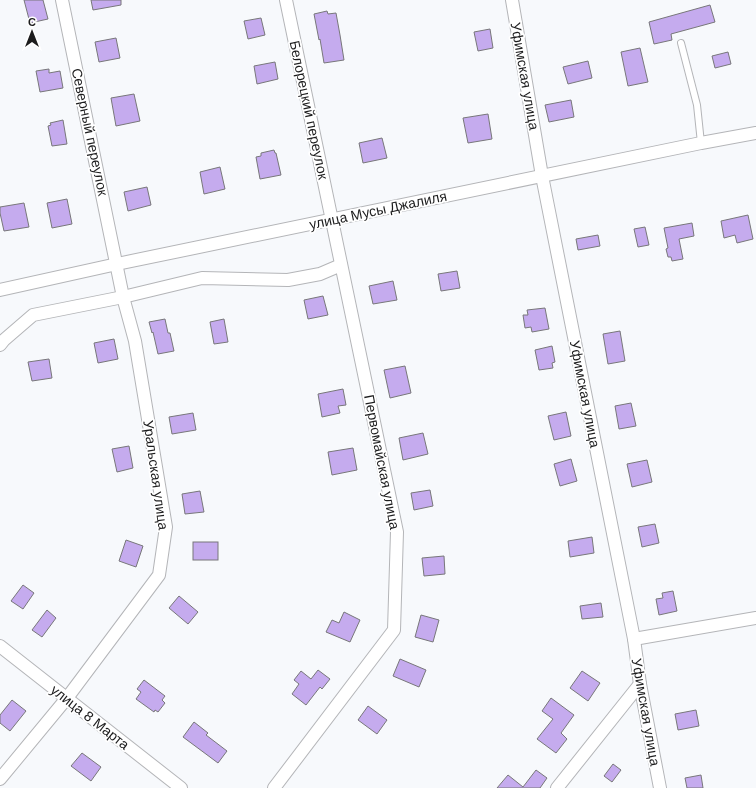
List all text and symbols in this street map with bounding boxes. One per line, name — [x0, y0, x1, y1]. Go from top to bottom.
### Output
north arrow — [12, 12, 52, 52]
text: С — [28, 16, 36, 28]
street label: Уфимская улица — [508, 21, 542, 131]
street label: Белорецкий переулок — [286, 39, 332, 182]
street label: Северный переулок — [69, 67, 112, 198]
street label: улица Мусы Джалиля — [308, 188, 448, 232]
street label: Уфимская улица — [567, 339, 603, 449]
street label: Первомайская улица — [361, 393, 403, 531]
street label: Уральская улица — [140, 419, 172, 531]
street label: Уфимская улица — [629, 657, 663, 767]
street label: улица 8 Марта — [48, 681, 133, 753]

